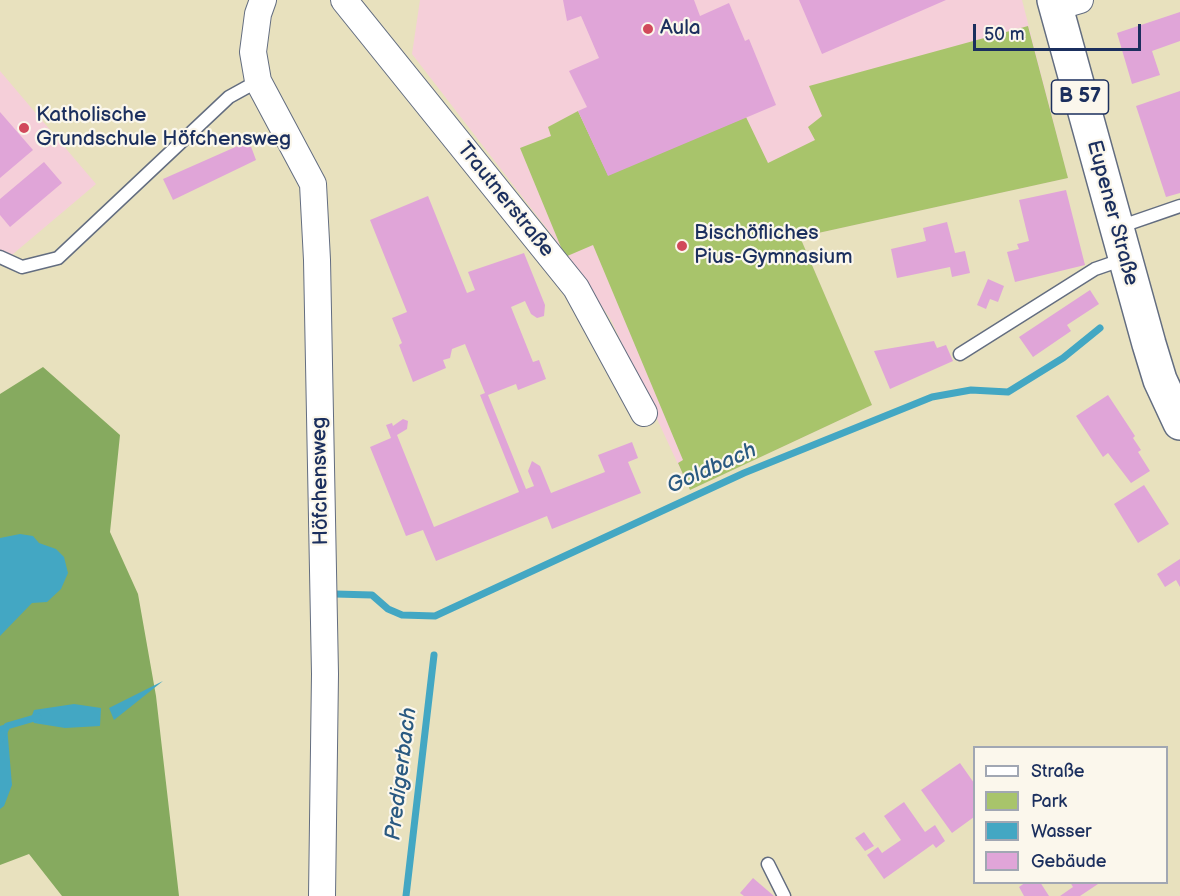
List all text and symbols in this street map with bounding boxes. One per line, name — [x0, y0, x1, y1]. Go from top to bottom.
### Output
scale bar — [976, 12, 1144, 50]
place label: Aula — [660, 16, 701, 42]
marker: Aula — [641, 22, 655, 36]
text: 50 m — [984, 24, 1025, 45]
road number: B 57 — [1052, 80, 1108, 114]
place label: Katholische Grundschule Höfchensweg — [36, 103, 291, 153]
marker: Katholische Grundschule Höfchensweg — [17, 121, 31, 135]
street label: Trautnerstraße — [451, 137, 559, 263]
street label: Eupener Straße — [1080, 138, 1144, 288]
place label: Bischöfliches Pius-Gymnasium — [694, 221, 853, 271]
marker: Bischöfliches Pius-Gymnasium — [675, 239, 689, 253]
street label: Höfchensweg — [307, 416, 335, 546]
water label: Goldbach — [663, 438, 761, 500]
water label: Predigerbach — [381, 706, 423, 842]
legend — [973, 746, 1168, 884]
text: Straße — [1031, 761, 1084, 782]
text: Park — [1031, 791, 1067, 812]
text: Wasser — [1031, 821, 1092, 842]
text: Gebäude — [1031, 851, 1107, 872]

